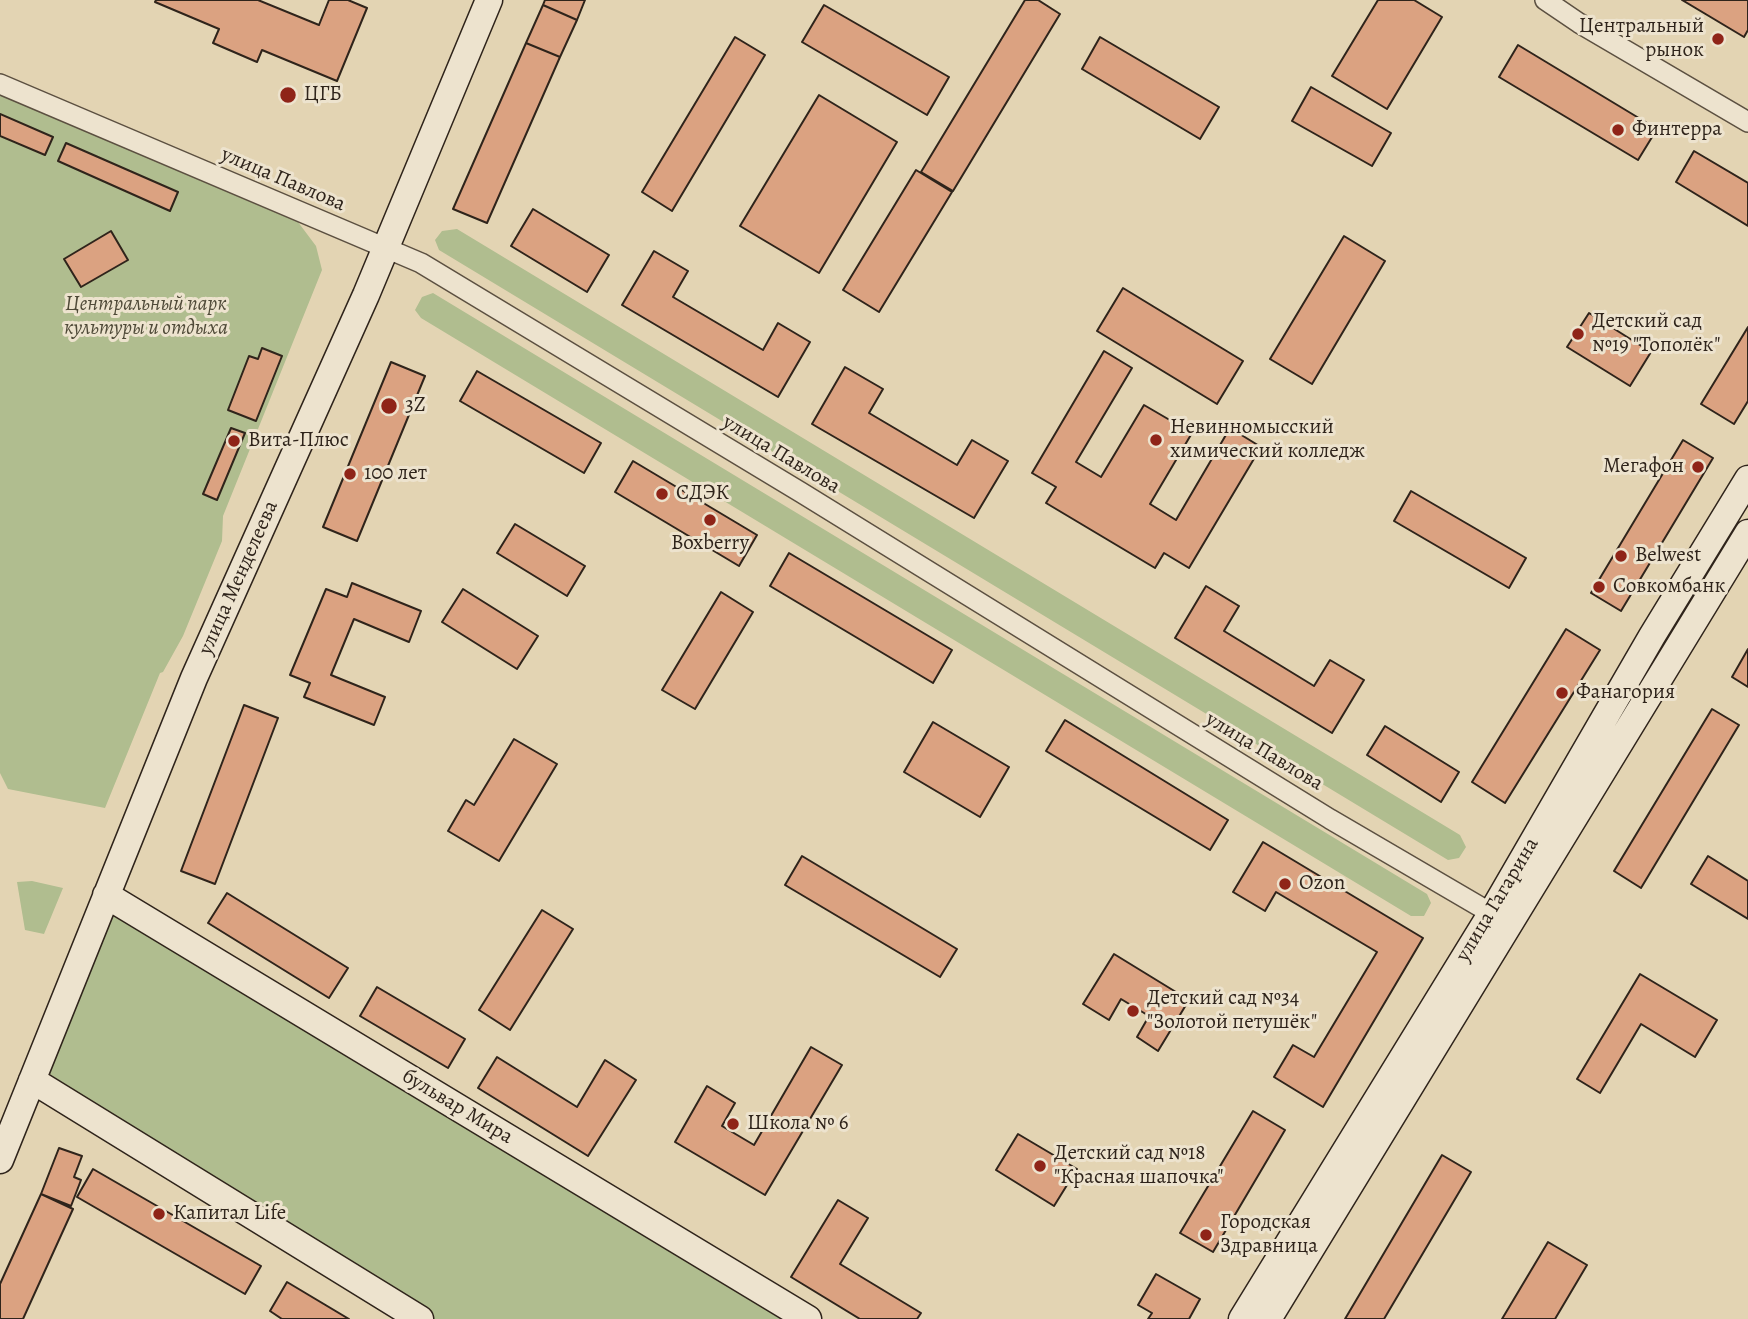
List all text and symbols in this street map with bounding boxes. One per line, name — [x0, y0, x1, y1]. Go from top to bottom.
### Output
place label: Центральный рынок — [1579, 14, 1704, 64]
marker: Центральный рынок — [1710, 31, 1726, 47]
place label: ЦГБ — [304, 82, 342, 108]
marker: ЦГБ — [278, 85, 298, 105]
place label: Финтерра — [1632, 117, 1722, 143]
marker: Финтерра — [1610, 122, 1626, 138]
street label: улица Павлова — [217, 142, 349, 218]
park label: Центральный парк культуры и отдыха — [64, 292, 228, 342]
place label: Детский сад №19 "Тополёк" — [1592, 309, 1721, 359]
marker: Детский сад №19 "Тополёк" — [1570, 326, 1586, 342]
place label: 3Z — [405, 393, 426, 419]
marker: 3Z — [379, 396, 399, 416]
street label: улица Павлова — [718, 410, 844, 500]
place label: Невинномысский химический колледж — [1170, 415, 1365, 465]
place label: Вита-Плюс — [248, 428, 349, 454]
marker: Невинномысский химический колледж — [1148, 432, 1164, 448]
marker: Вита-Плюс — [226, 433, 242, 449]
place label: Мегафон — [1603, 454, 1684, 480]
marker: Мегафон — [1690, 459, 1706, 475]
place label: 100 лет — [364, 461, 427, 487]
marker: 100 лет — [342, 466, 358, 482]
place label: СДЭК — [676, 481, 729, 507]
marker: СДЭК — [654, 486, 670, 502]
street label: улица Менделеева — [194, 497, 284, 659]
marker: Boxberry — [702, 512, 718, 528]
place label: Boxberry — [671, 531, 749, 557]
place label: Belwest — [1635, 543, 1701, 569]
marker: Belwest — [1613, 548, 1629, 564]
place label: Совкомбанк — [1613, 574, 1725, 600]
marker: Совкомбанк — [1591, 579, 1607, 595]
place label: Фанагория — [1576, 680, 1675, 706]
marker: Фанагория — [1554, 685, 1570, 701]
street label: улица Павлова — [1201, 707, 1327, 797]
street label: улица Гагарина — [1451, 833, 1545, 967]
place label: Ozon — [1299, 871, 1345, 897]
marker: Ozon — [1277, 876, 1293, 892]
place label: Детский сад №34 "Золотой петушёк" — [1147, 986, 1317, 1036]
marker: Детский сад №34 "Золотой петушёк" — [1125, 1003, 1141, 1019]
street label: бульвар Мира — [397, 1064, 517, 1150]
place label: Школа № 6 — [747, 1111, 848, 1137]
marker: Школа № 6 — [725, 1116, 741, 1132]
place label: Детский сад №18 "Красная шапочка" — [1054, 1141, 1223, 1191]
marker: Детский сад №18 "Красная шапочка" — [1032, 1158, 1048, 1174]
place label: Капитал Life — [173, 1201, 286, 1227]
marker: Капитал Life — [151, 1206, 167, 1222]
place label: Городская Здравница — [1220, 1210, 1318, 1260]
marker: Городская Здравница — [1198, 1227, 1214, 1243]

